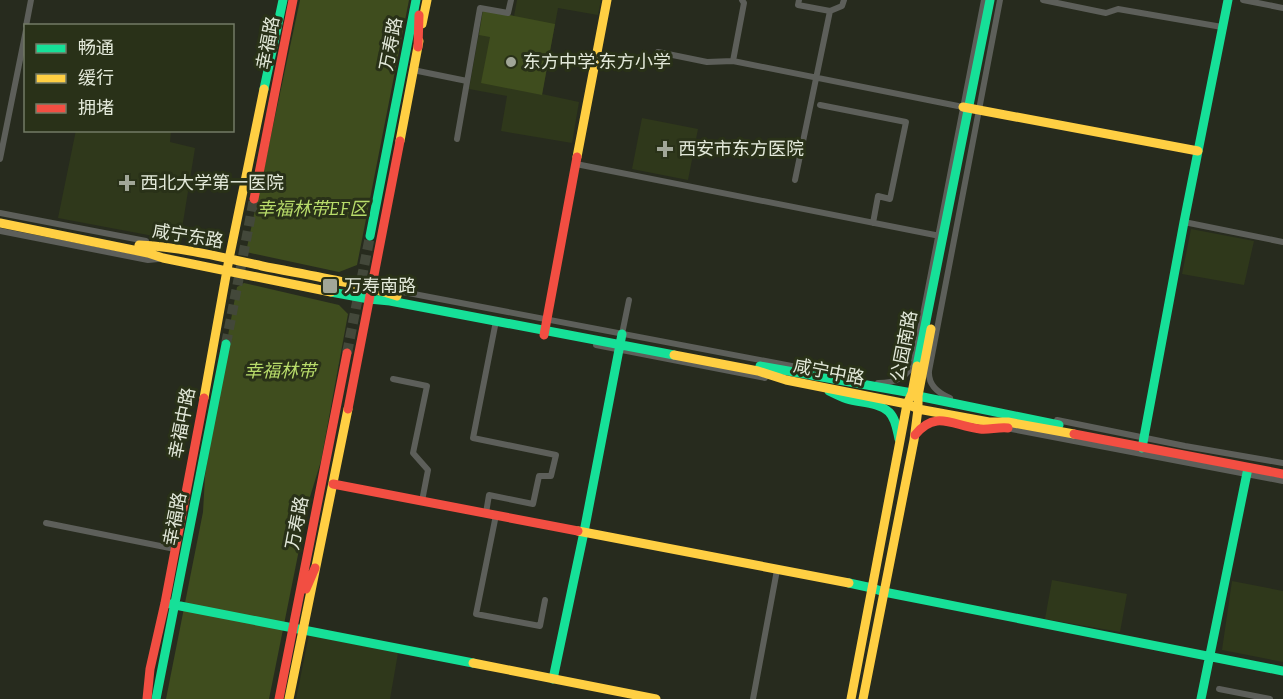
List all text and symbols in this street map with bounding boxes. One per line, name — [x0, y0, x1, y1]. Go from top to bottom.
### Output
street label: 幸福路 — [252, 14, 284, 72]
street label: 万寿路 — [375, 15, 407, 73]
legend — [24, 24, 234, 132]
text: 畅通 — [78, 37, 114, 59]
place label: 东方中学·东方小学 — [523, 51, 671, 73]
marker: 东方中学·东方小学 — [504, 55, 518, 69]
text: 缓行 — [78, 67, 114, 89]
text: 拥堵 — [78, 97, 114, 119]
place label: 西安市东方医院 — [678, 138, 804, 160]
marker: 西安市东方医院 — [656, 140, 674, 158]
place label: 西北大学第一医院 — [140, 172, 284, 194]
marker: 西北大学第一医院 — [118, 174, 136, 192]
park label: 幸福林带EF区 — [257, 198, 370, 220]
street label: 咸宁东路 — [151, 220, 225, 252]
place label: 万寿南路 — [344, 275, 416, 297]
marker: 万寿南路 — [321, 277, 339, 295]
street label: 公园南路 — [886, 309, 922, 383]
street label: 咸宁中路 — [792, 354, 866, 390]
park label: 幸福林带 — [244, 360, 319, 382]
street label: 幸福中路 — [164, 386, 200, 460]
street label: 幸福路 — [159, 490, 191, 548]
street label: 万寿路 — [281, 494, 313, 552]

